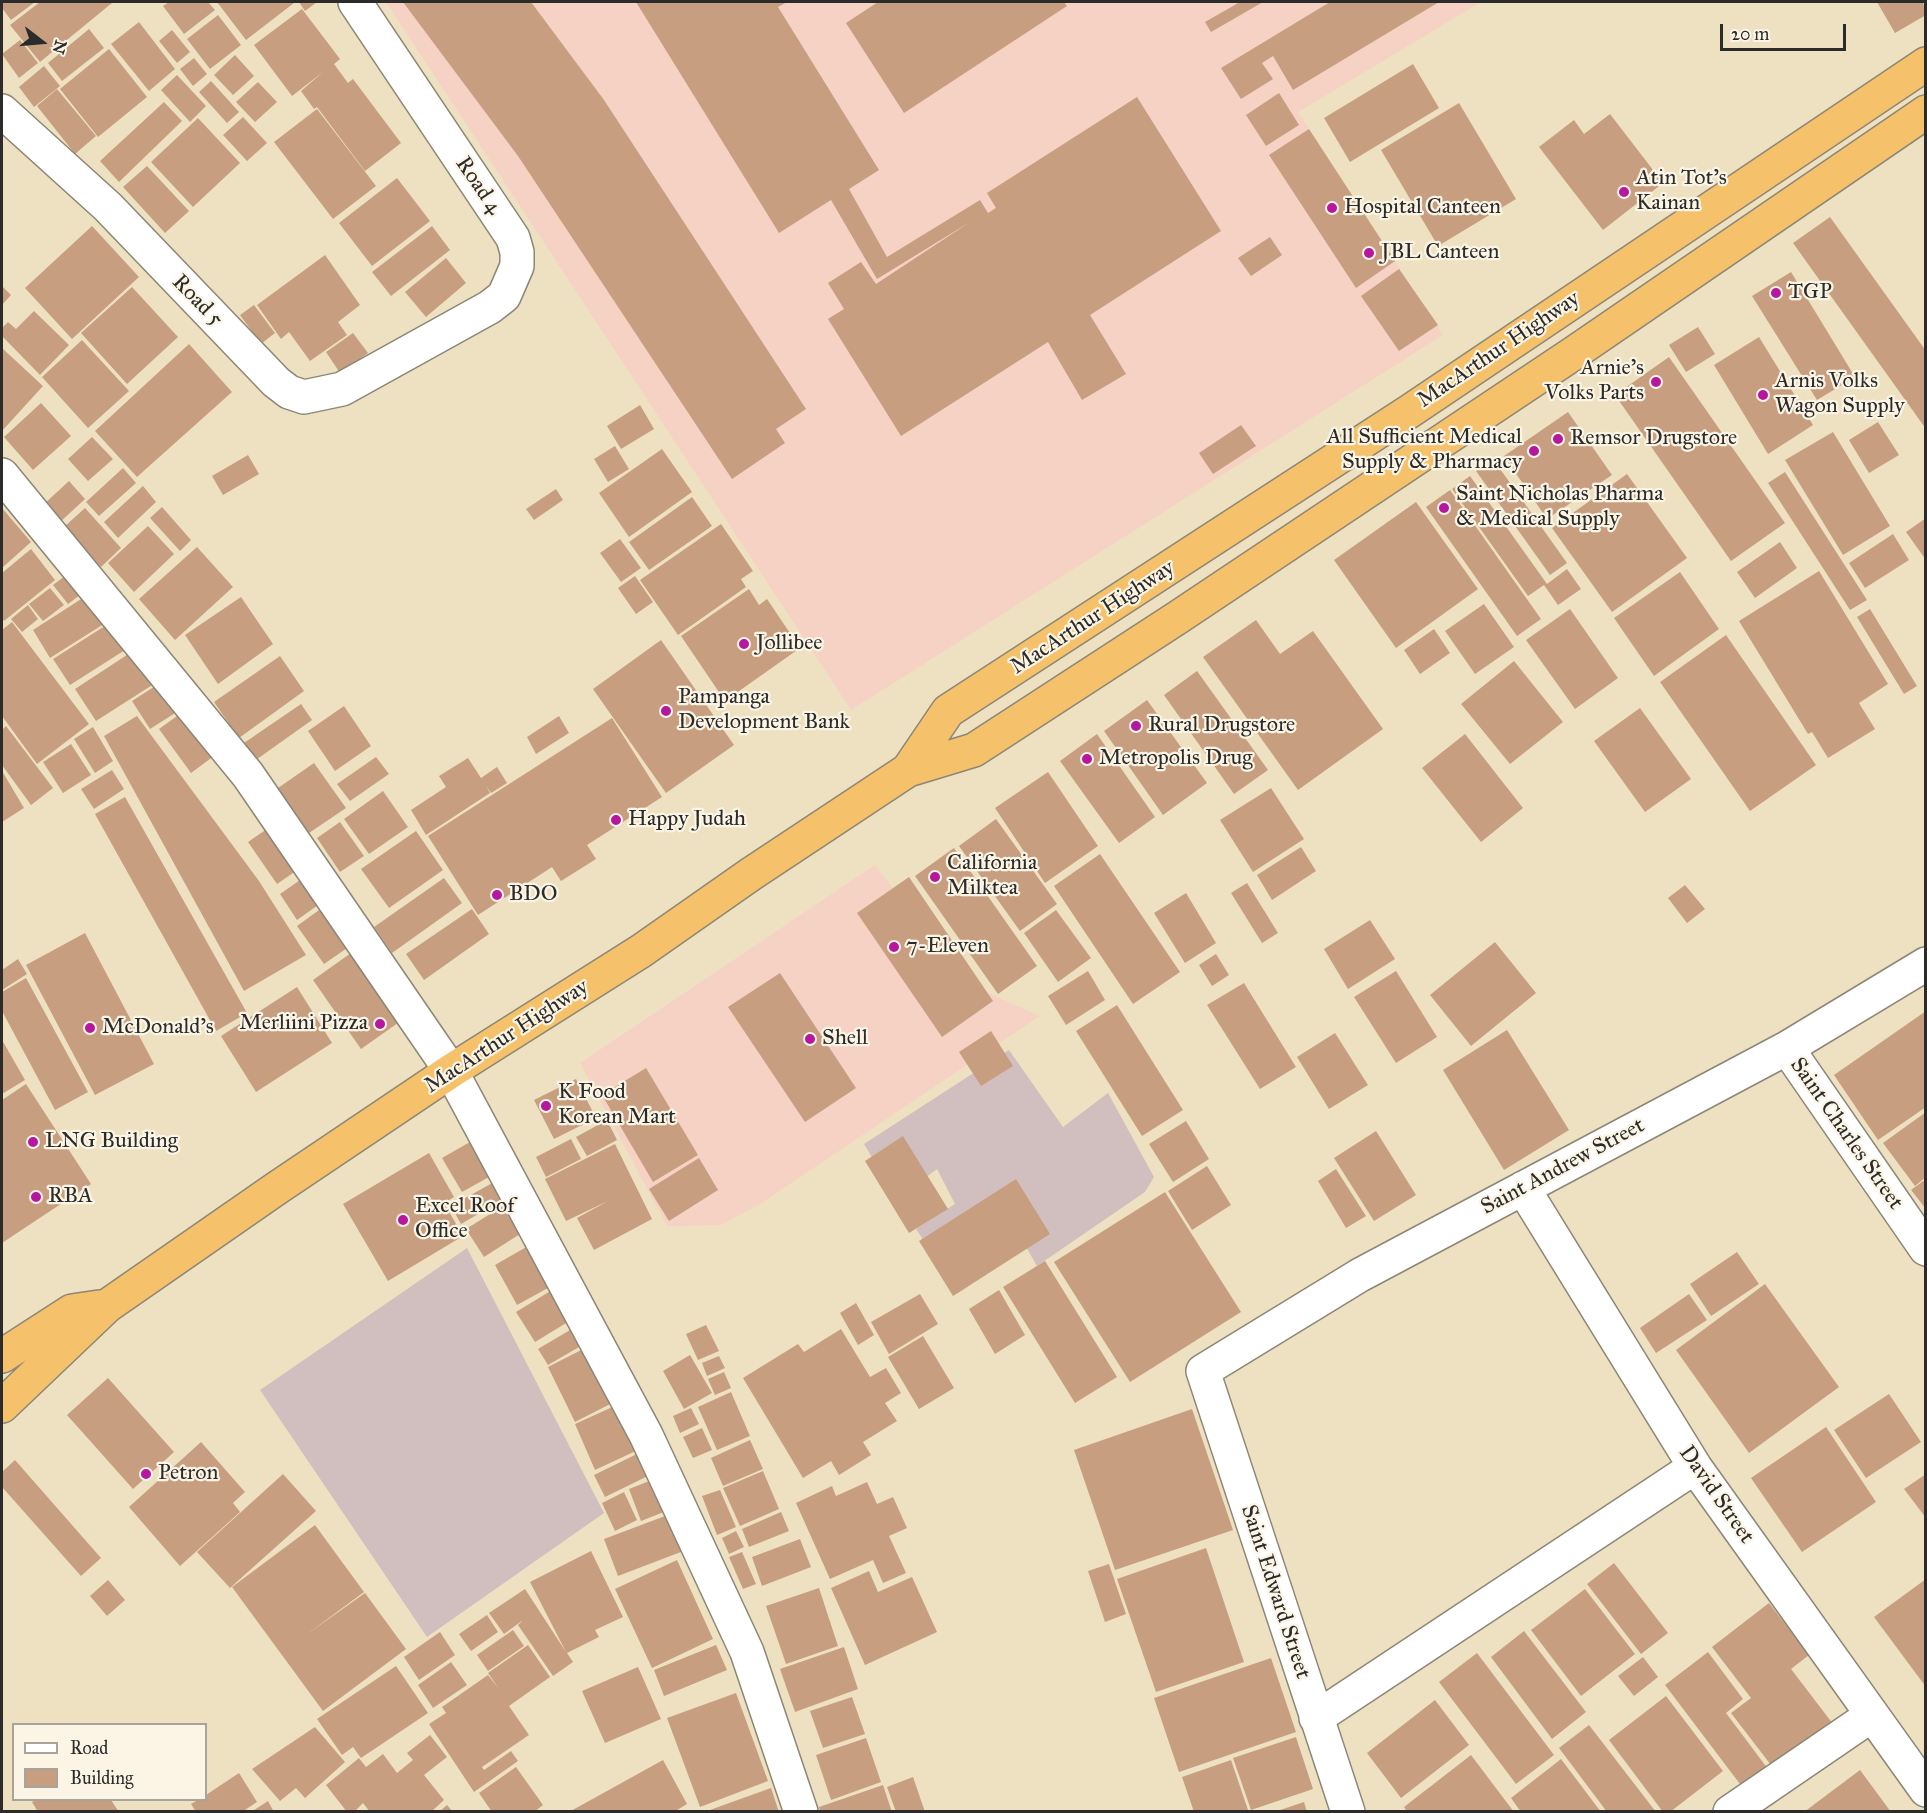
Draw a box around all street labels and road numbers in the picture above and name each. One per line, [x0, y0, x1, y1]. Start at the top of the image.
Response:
street label: Road 4 [449, 152, 507, 220]
street label: Road 5 [166, 270, 228, 332]
street label: MacArthur Highway [1413, 286, 1585, 414]
street label: MacArthur Highway [1006, 555, 1180, 681]
street label: MacArthur Highway [420, 974, 594, 1100]
street label: Saint Charles Street [1784, 1053, 1908, 1215]
street label: Saint Andrew Street [1477, 1113, 1649, 1221]
street label: David Street [1673, 1441, 1759, 1549]
street label: Saint Edward Street [1234, 1502, 1316, 1682]

